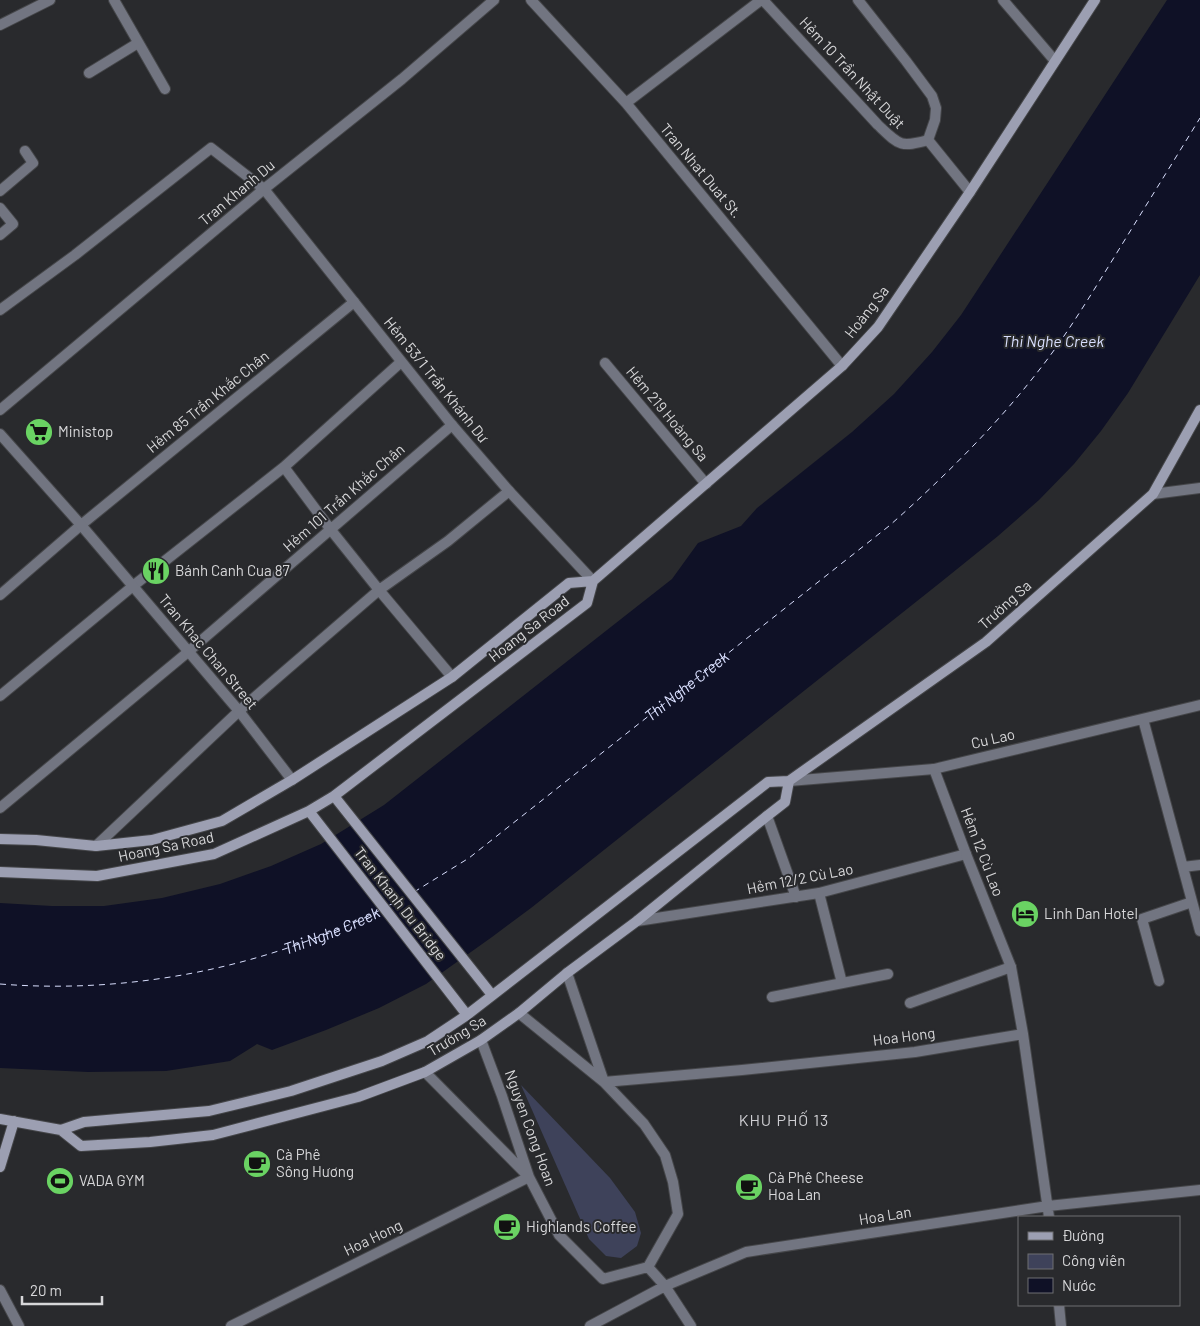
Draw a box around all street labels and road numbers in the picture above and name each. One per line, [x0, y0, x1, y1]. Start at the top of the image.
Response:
street label: Hẻm 10 Trần Nhật Duật [796, 13, 909, 132]
street label: Tran Nhat Duat St. [657, 119, 747, 221]
street label: Tran Khanh Du [195, 155, 278, 229]
street label: Hoàng Sa [840, 282, 892, 341]
street label: Hẻm 53/1 Trần Khánh Dư [381, 313, 493, 446]
street label: Hẻm 85 Trần Khắc Chân [143, 346, 272, 456]
street label: Hẻm 219 Hoàng Sa [623, 362, 713, 464]
street label: Hẻm 101 Trần Khắc Chân [279, 440, 408, 555]
street label: Trường Sa [974, 576, 1034, 633]
street label: Tran Khac Chan Street [155, 590, 262, 713]
street label: Hoang Sa Road [484, 591, 572, 665]
street label: Cu Lao [969, 724, 1016, 752]
street label: Hẻm 12 Cù Lao [958, 805, 1008, 899]
street label: Hoang Sa Road [116, 827, 215, 865]
street label: Tran Khanh Du Bridge [351, 843, 451, 964]
street label: Hẻm 12/2 Cù Lao [745, 859, 855, 897]
street label: Trường Sa [424, 1011, 489, 1060]
street label: Hoa Hong [872, 1023, 936, 1049]
street label: Nguyen Cong Hoan [502, 1067, 560, 1188]
street label: Hoa Lan [857, 1202, 912, 1228]
street label: Hoa Hong [340, 1215, 405, 1259]

